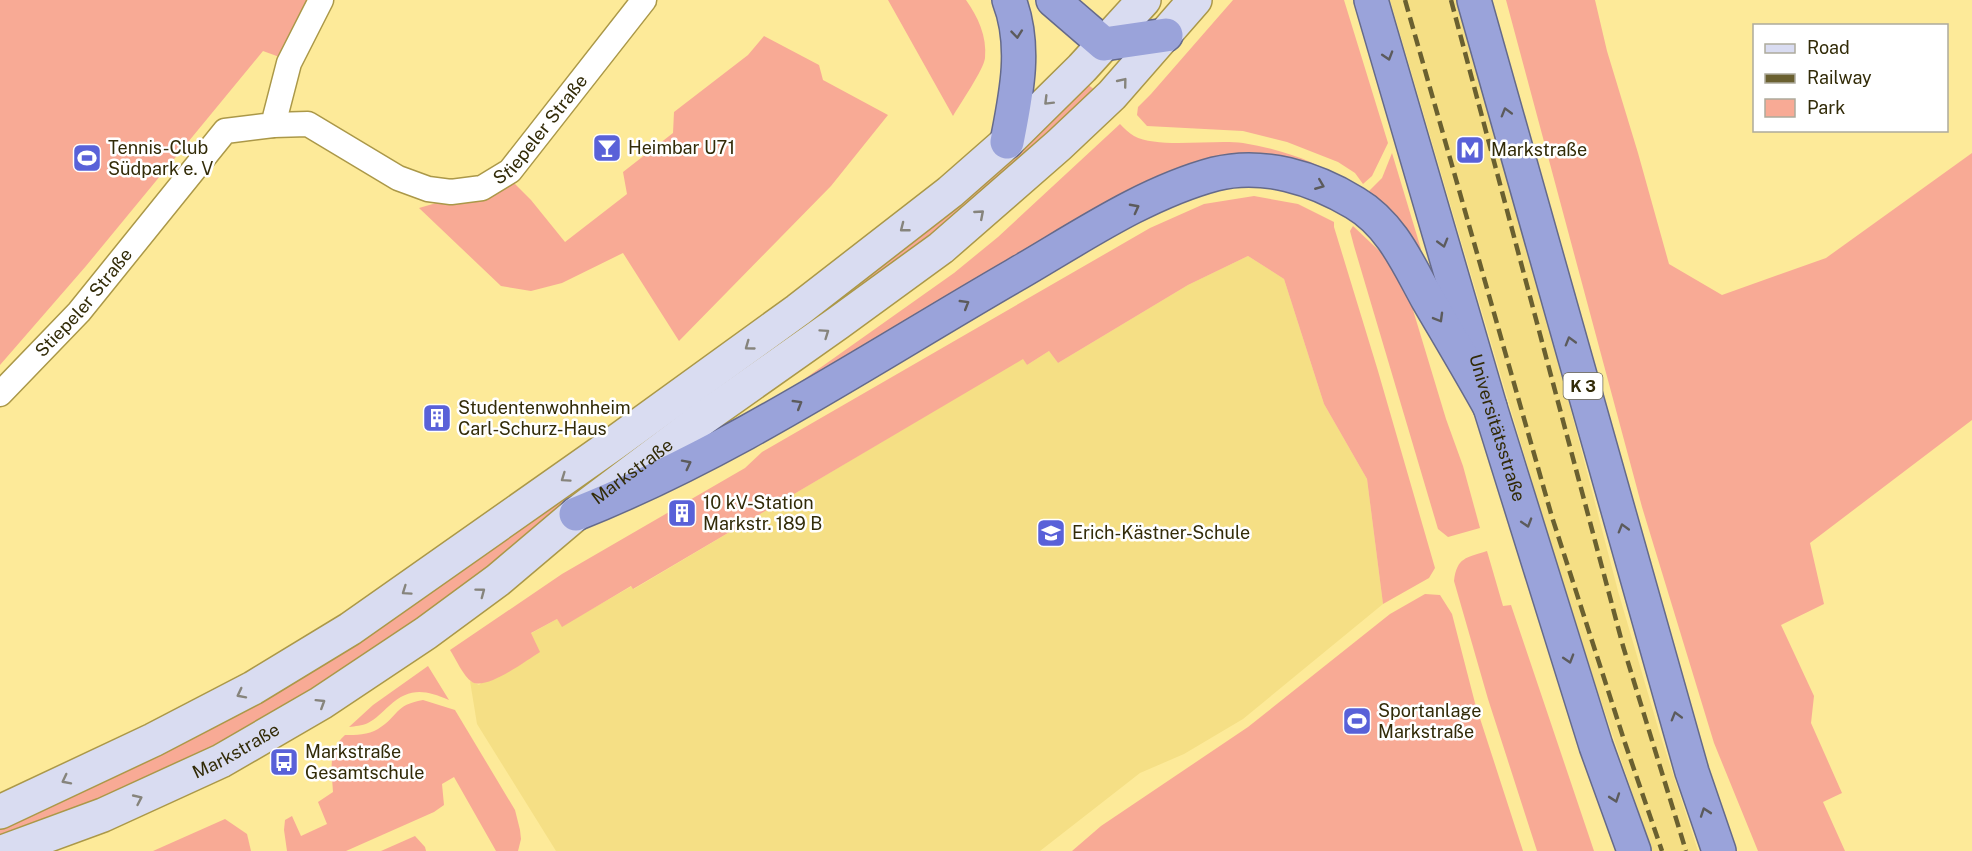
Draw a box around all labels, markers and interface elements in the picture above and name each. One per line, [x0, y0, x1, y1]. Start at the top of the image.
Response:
legend [1753, 24, 1948, 132]
one-way arrow [1010, 29, 1023, 38]
text: Road [1807, 37, 1850, 58]
one-way arrow [1381, 50, 1393, 61]
text: Railway [1807, 67, 1872, 88]
street label: Stiepeler Straße [489, 70, 592, 189]
one-way arrow [1115, 78, 1126, 89]
one-way arrow [1045, 94, 1056, 105]
text: Park [1807, 97, 1845, 118]
one-way arrow [1501, 108, 1513, 118]
bar icon: Heimbar U71 [591, 132, 623, 164]
metro station icon: Markstraße [1454, 134, 1486, 166]
place label: Tennis-Club Südpark e. V [108, 137, 213, 179]
place label: Heimbar U71 [628, 137, 735, 158]
place label: Markstraße [1491, 139, 1587, 160]
sports icon: Tennis-Club Südpark e. V [71, 142, 103, 174]
one-way arrow [1314, 178, 1325, 190]
one-way arrow [1128, 203, 1139, 215]
one-way arrow [973, 210, 984, 221]
one-way arrow [900, 220, 911, 231]
one-way arrow [1436, 237, 1448, 248]
street label: Stiepeler Straße [31, 244, 136, 361]
one-way arrow [959, 300, 969, 311]
one-way arrow [1432, 312, 1443, 322]
one-way arrow [818, 329, 829, 340]
one-way arrow [1565, 336, 1577, 346]
one-way arrow [745, 339, 756, 350]
street label: Universitätsstraße [1465, 351, 1530, 504]
road number: K 3 [1564, 373, 1602, 399]
place label: Studentenwohnheim Carl-Schurz-Haus [458, 397, 631, 439]
one-way arrow [792, 399, 802, 411]
building icon: Studentenwohnheim Carl-Schurz-Haus [421, 402, 453, 434]
street label: Markstraße [587, 434, 677, 509]
one-way arrow [680, 459, 691, 471]
one-way arrow [561, 471, 572, 482]
place label: 10 kV-Station Markstr. 189 B [703, 492, 822, 534]
building icon: 10 kV-Station Markstr. 189 B [666, 497, 698, 529]
school or university icon: Erich-Kästner-Schule [1035, 517, 1067, 549]
one-way arrow [1520, 517, 1532, 528]
place label: Erich-Kästner-Schule [1072, 522, 1250, 543]
one-way arrow [1618, 523, 1630, 534]
one-way arrow [402, 584, 413, 595]
one-way arrow [475, 588, 486, 599]
one-way arrow [1562, 653, 1574, 664]
one-way arrow [237, 687, 247, 698]
one-way arrow [315, 698, 325, 710]
place label: Sportanlage Markstraße [1378, 700, 1481, 742]
sports icon: Sportanlage Markstraße [1341, 705, 1373, 737]
one-way arrow [1671, 711, 1683, 722]
street label: Markstraße [189, 718, 283, 783]
place label: Markstraße Gesamtschule [305, 741, 425, 783]
bus stop icon: Markstraße Gesamtschule [268, 746, 300, 778]
one-way arrow [62, 773, 73, 785]
one-way arrow [1607, 792, 1620, 803]
one-way arrow [131, 795, 142, 807]
one-way arrow [1700, 807, 1713, 818]

